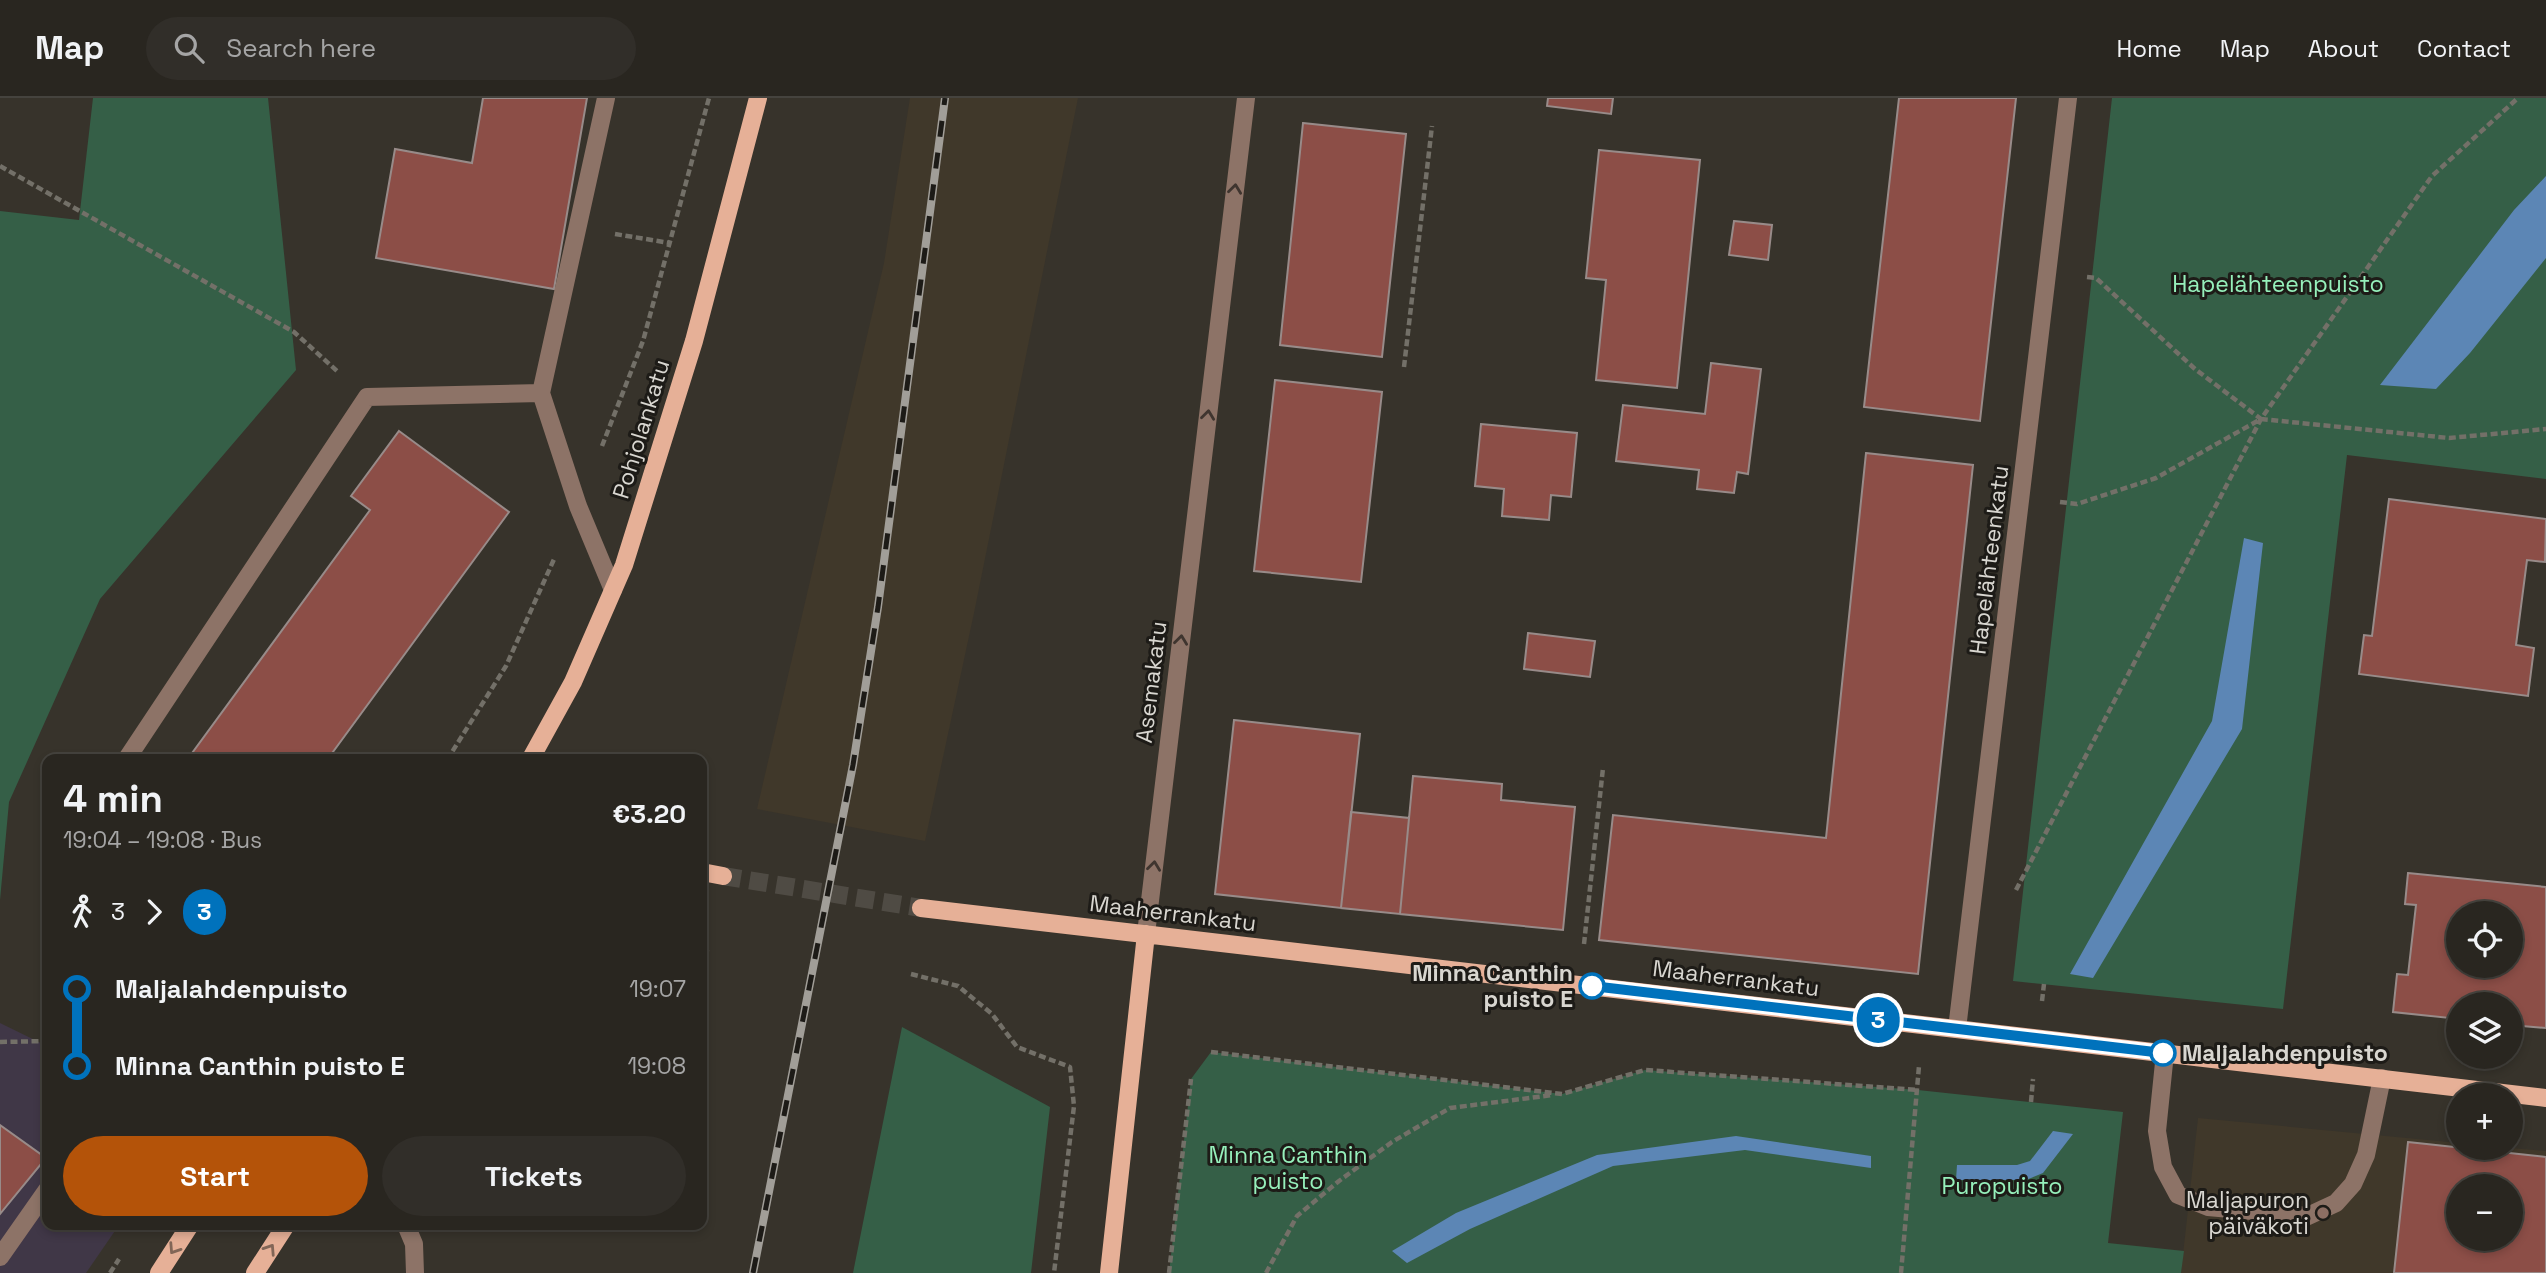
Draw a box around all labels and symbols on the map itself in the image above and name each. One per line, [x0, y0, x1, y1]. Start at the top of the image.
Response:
one-way arrow [1228, 183, 1243, 194]
park label: Hapelähteenpuisto [2172, 269, 2384, 299]
street label: Pohjolankatu [606, 356, 676, 502]
one-way arrow [1201, 409, 1216, 420]
street label: Hapelähteenkatu [1963, 464, 2015, 656]
street label: Asemakatu [1129, 619, 1173, 745]
one-way arrow [1174, 635, 1189, 646]
one-way arrow [1146, 860, 1161, 872]
street label: Maaherrankatu [1088, 888, 1258, 938]
street label: Maaherrankatu [1651, 953, 1821, 1003]
place label: Minna Canthin puisto E [1412, 958, 1573, 1014]
marker: Minna Canthin puisto E [1579, 973, 1605, 999]
line badge: 3 [1855, 997, 1901, 1043]
place label: Maljalahdenpuisto [2182, 1038, 2388, 1068]
marker: Maljalahdenpuisto [2150, 1040, 2176, 1066]
park label: Minna Canthin puisto [1208, 1140, 1368, 1196]
park label: Puropuisto [1941, 1171, 2063, 1201]
place label: Maljapuron päiväkoti [2186, 1185, 2309, 1241]
marker: Maljapuron päiväkoti [2315, 1205, 2331, 1221]
one-way arrow [170, 1241, 183, 1254]
one-way arrow [262, 1244, 275, 1257]

